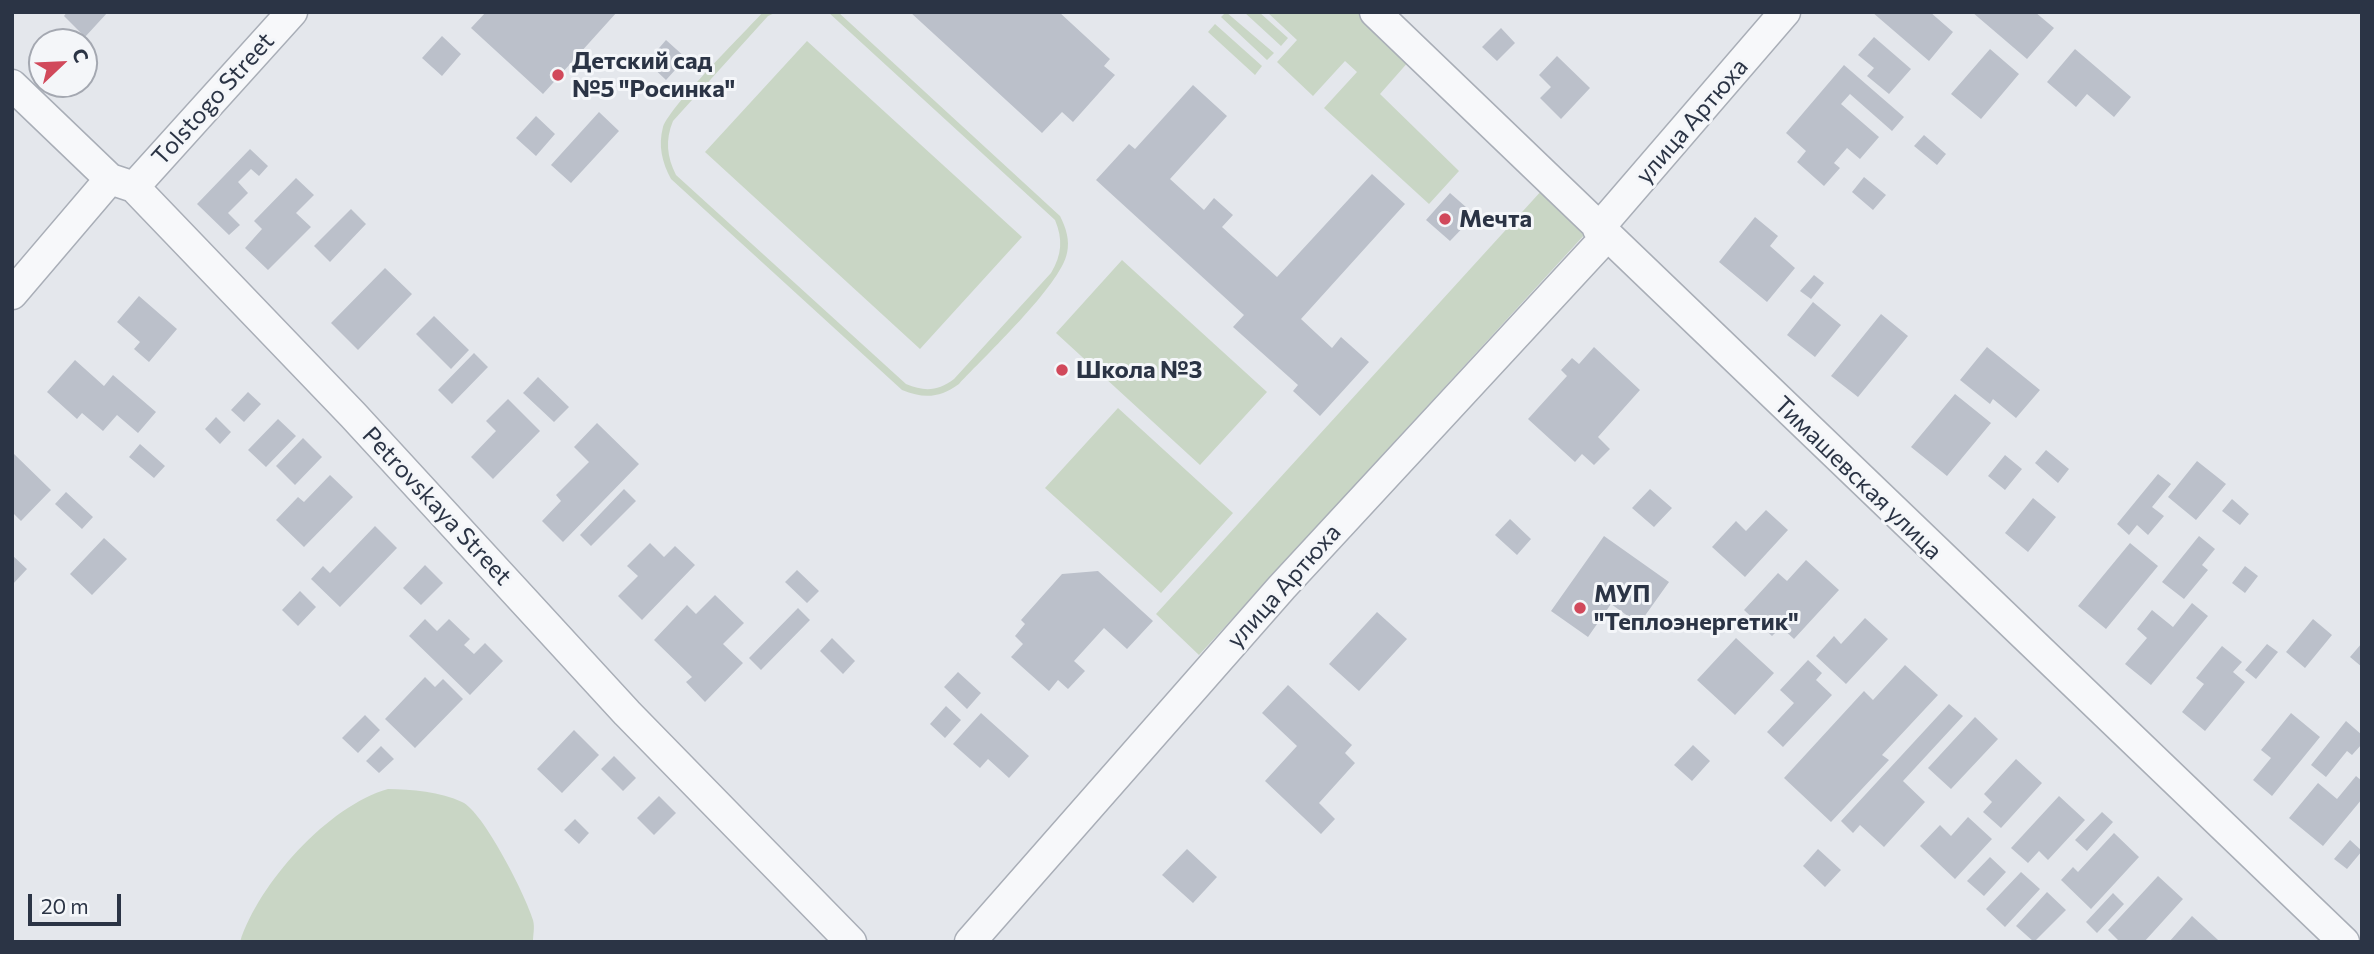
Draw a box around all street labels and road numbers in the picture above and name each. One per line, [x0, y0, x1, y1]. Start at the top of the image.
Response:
street label: Tolstogo Street [146, 27, 280, 171]
street label: улица Артюха [1630, 53, 1754, 189]
street label: Тимашевская улица [1768, 391, 1948, 565]
street label: Petrovskaya Street [356, 421, 518, 591]
street label: улица Артюха [1221, 518, 1347, 654]

